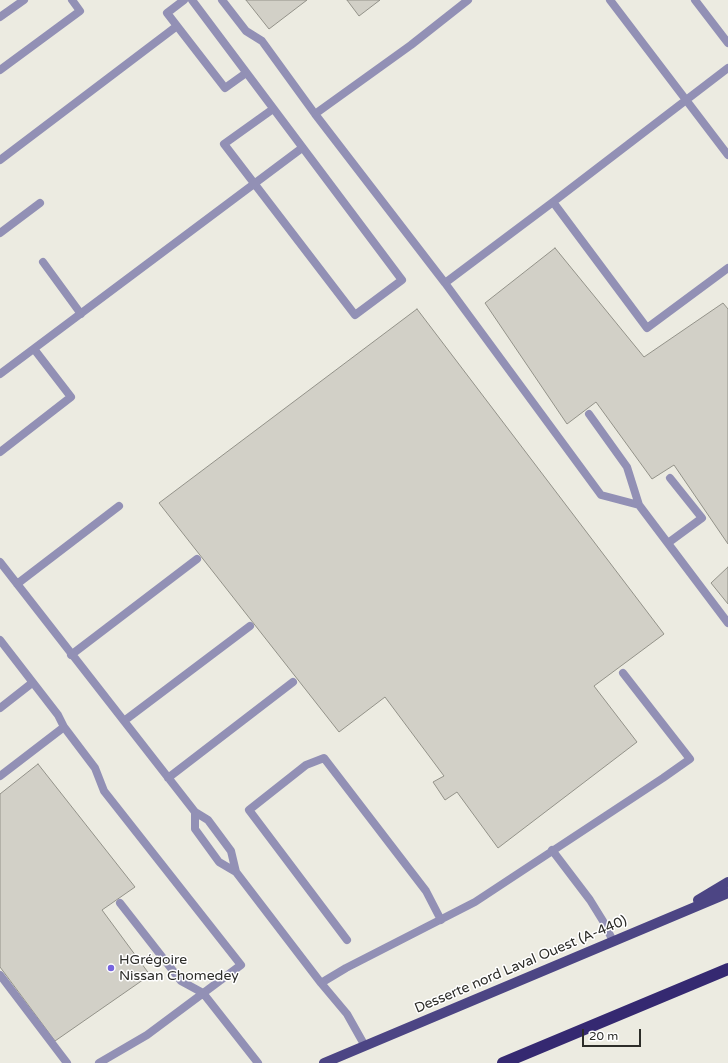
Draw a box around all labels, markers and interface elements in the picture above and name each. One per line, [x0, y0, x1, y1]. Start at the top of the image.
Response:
street label: Desserte nord Laval Ouest (A-440) [412, 913, 630, 1017]
place label: HGrégoire Nissan Chomedey [119, 952, 239, 984]
marker: HGrégoire Nissan Chomedey [106, 963, 116, 973]
scale bar [584, 1021, 643, 1047]
text: 20 m [589, 1029, 618, 1043]

